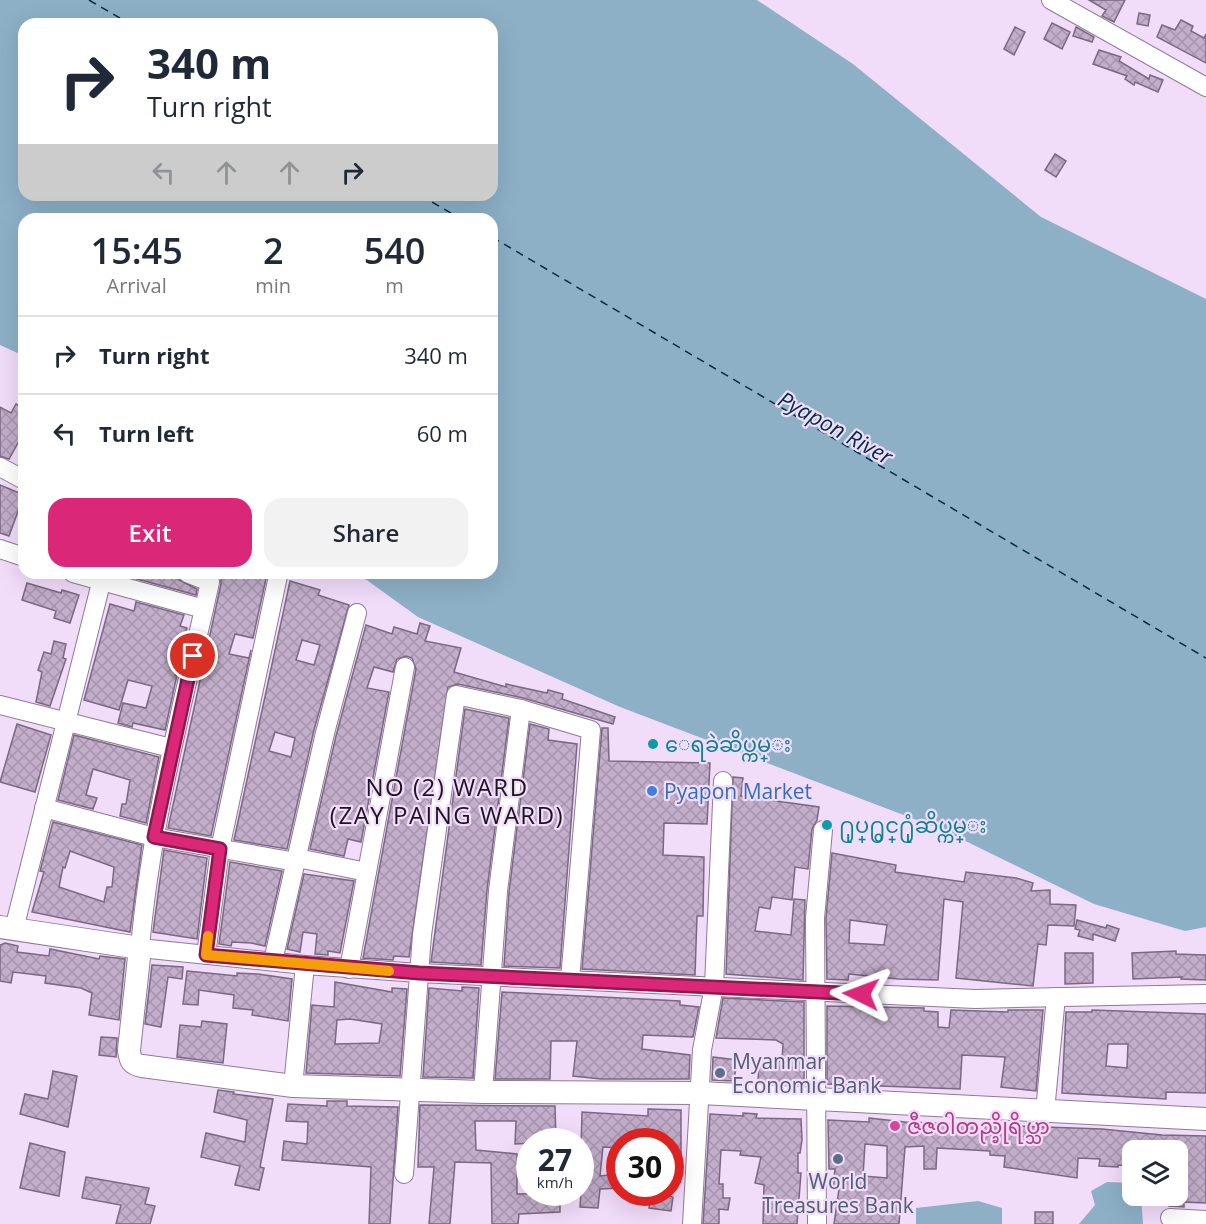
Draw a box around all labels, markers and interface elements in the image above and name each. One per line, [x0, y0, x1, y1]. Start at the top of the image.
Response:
text: 340 m [147, 34, 271, 91]
icon: right [48, 42, 126, 120]
text: Turn right [147, 88, 272, 125]
icon: left [147, 156, 180, 189]
icon: ahead [210, 156, 243, 189]
icon: ahead [273, 156, 306, 189]
icon: right [336, 156, 369, 189]
text: 15:45 [91, 226, 183, 275]
text: 2 [263, 226, 284, 275]
text: 540 [364, 226, 425, 275]
text: Arrival [107, 272, 167, 299]
text: min [255, 272, 291, 299]
text: m [385, 272, 404, 299]
icon: right [48, 339, 81, 372]
text: Turn right [99, 340, 210, 370]
text: 340 m [404, 340, 468, 370]
water label: Pyapon River [773, 383, 900, 471]
icon: left [48, 417, 81, 450]
text: Turn left [99, 418, 194, 448]
text: 60 m [417, 418, 468, 448]
button: Exit [48, 498, 252, 567]
button: Share [264, 498, 468, 567]
pin [167, 630, 218, 681]
icon: arrive [176, 639, 209, 672]
place label: ေရခဲဆိပ္ကမ္း [665, 729, 791, 762]
marker: ေရခဲဆိပ္ကမ္း [646, 737, 660, 751]
district label: NO (2) WARD (ZAY PAING WARD) [330, 770, 564, 831]
place label: Pyapon Market [664, 777, 812, 805]
marker: Pyapon Market [645, 784, 659, 798]
place label: ႐ုပ္႐ွင္႐ုံဆိပ္ကမ္း [839, 810, 987, 843]
marker: ႐ုပ္႐ွင္႐ုံဆိပ္ကမ္း [820, 818, 834, 832]
position arrow [829, 962, 893, 1026]
place label: Myanmar Economic Bank [732, 1047, 881, 1099]
marker: Myanmar Economic Bank [713, 1066, 727, 1080]
place label: ဇီဇဝါတည္ခိုရိပ္သာ [907, 1111, 1050, 1144]
marker: ဇီဇဝါတည္ခိုရိပ္သာ [888, 1119, 902, 1133]
speed limit sign: 30 [606, 1128, 684, 1206]
text: 27 [538, 1139, 572, 1180]
map controls [1122, 1140, 1188, 1206]
button: layers [1122, 1140, 1188, 1206]
marker: World Treasures Bank [831, 1152, 845, 1166]
place label: World Treasures Bank [762, 1167, 914, 1219]
text: km/h [537, 1172, 573, 1192]

